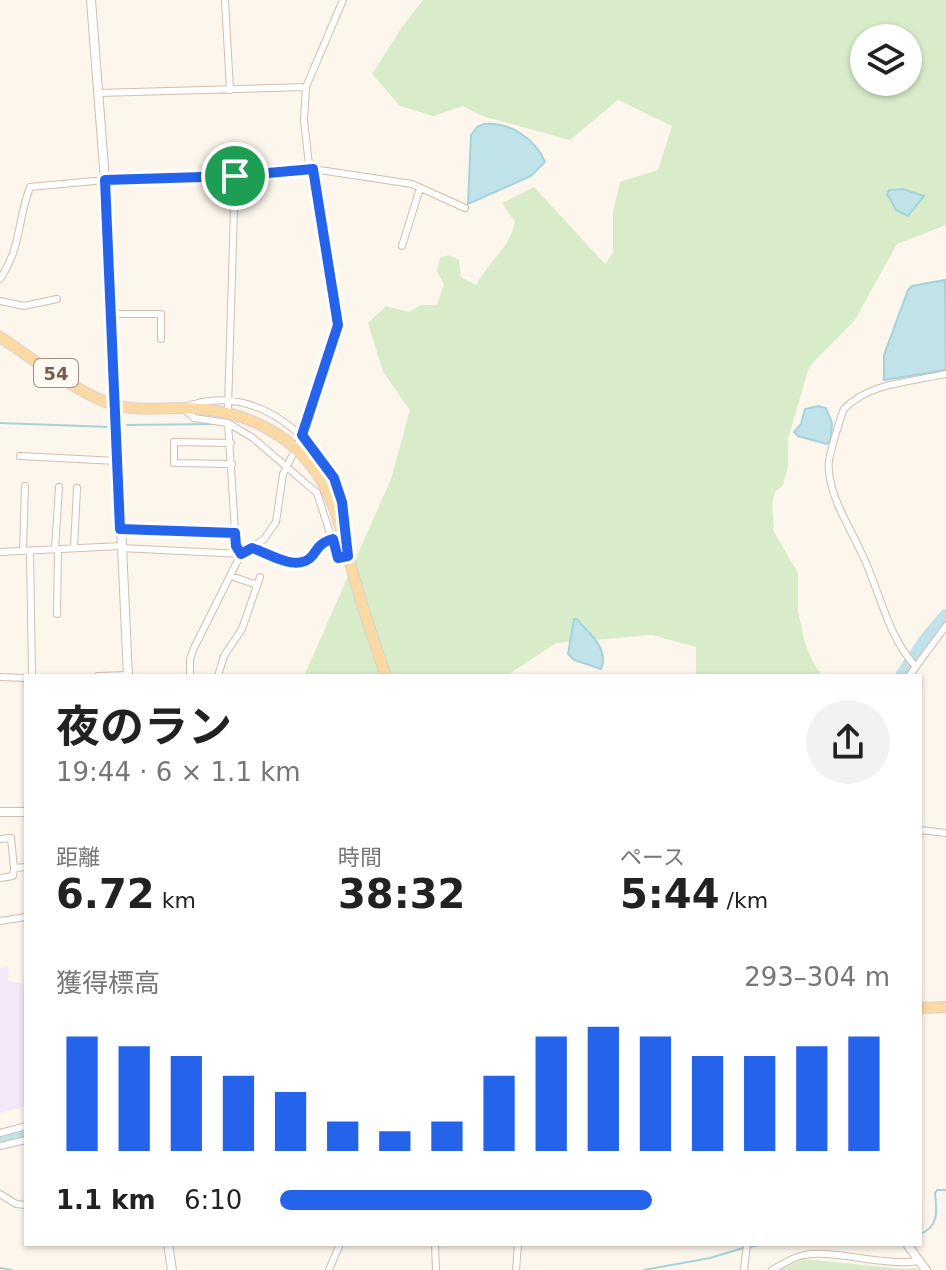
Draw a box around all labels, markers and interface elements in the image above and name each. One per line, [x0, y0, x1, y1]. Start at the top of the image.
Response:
map controls [850, 24, 922, 96]
button: layers [850, 24, 922, 96]
pin [201, 142, 269, 210]
icon: arrive [213, 154, 257, 198]
road number: 54 [34, 359, 78, 387]
button: share [806, 700, 890, 784]
text: 夜のラン [56, 701, 232, 752]
text: 19:44 · 6 × 1.1 km [56, 757, 301, 787]
text: 距離 [56, 845, 100, 870]
text: 時間 [338, 845, 382, 870]
text: ペース [620, 845, 685, 870]
text: 6.72 [56, 871, 155, 917]
text: 38:32 [338, 871, 465, 917]
text: 5:44 [620, 871, 720, 917]
text: km [155, 888, 196, 913]
text: /km [720, 888, 768, 913]
text: 293–304 m [744, 962, 890, 992]
text: 獲得標高 [56, 968, 160, 998]
text: 1.1 km [56, 1185, 156, 1215]
text: 6:10 [184, 1185, 242, 1215]

